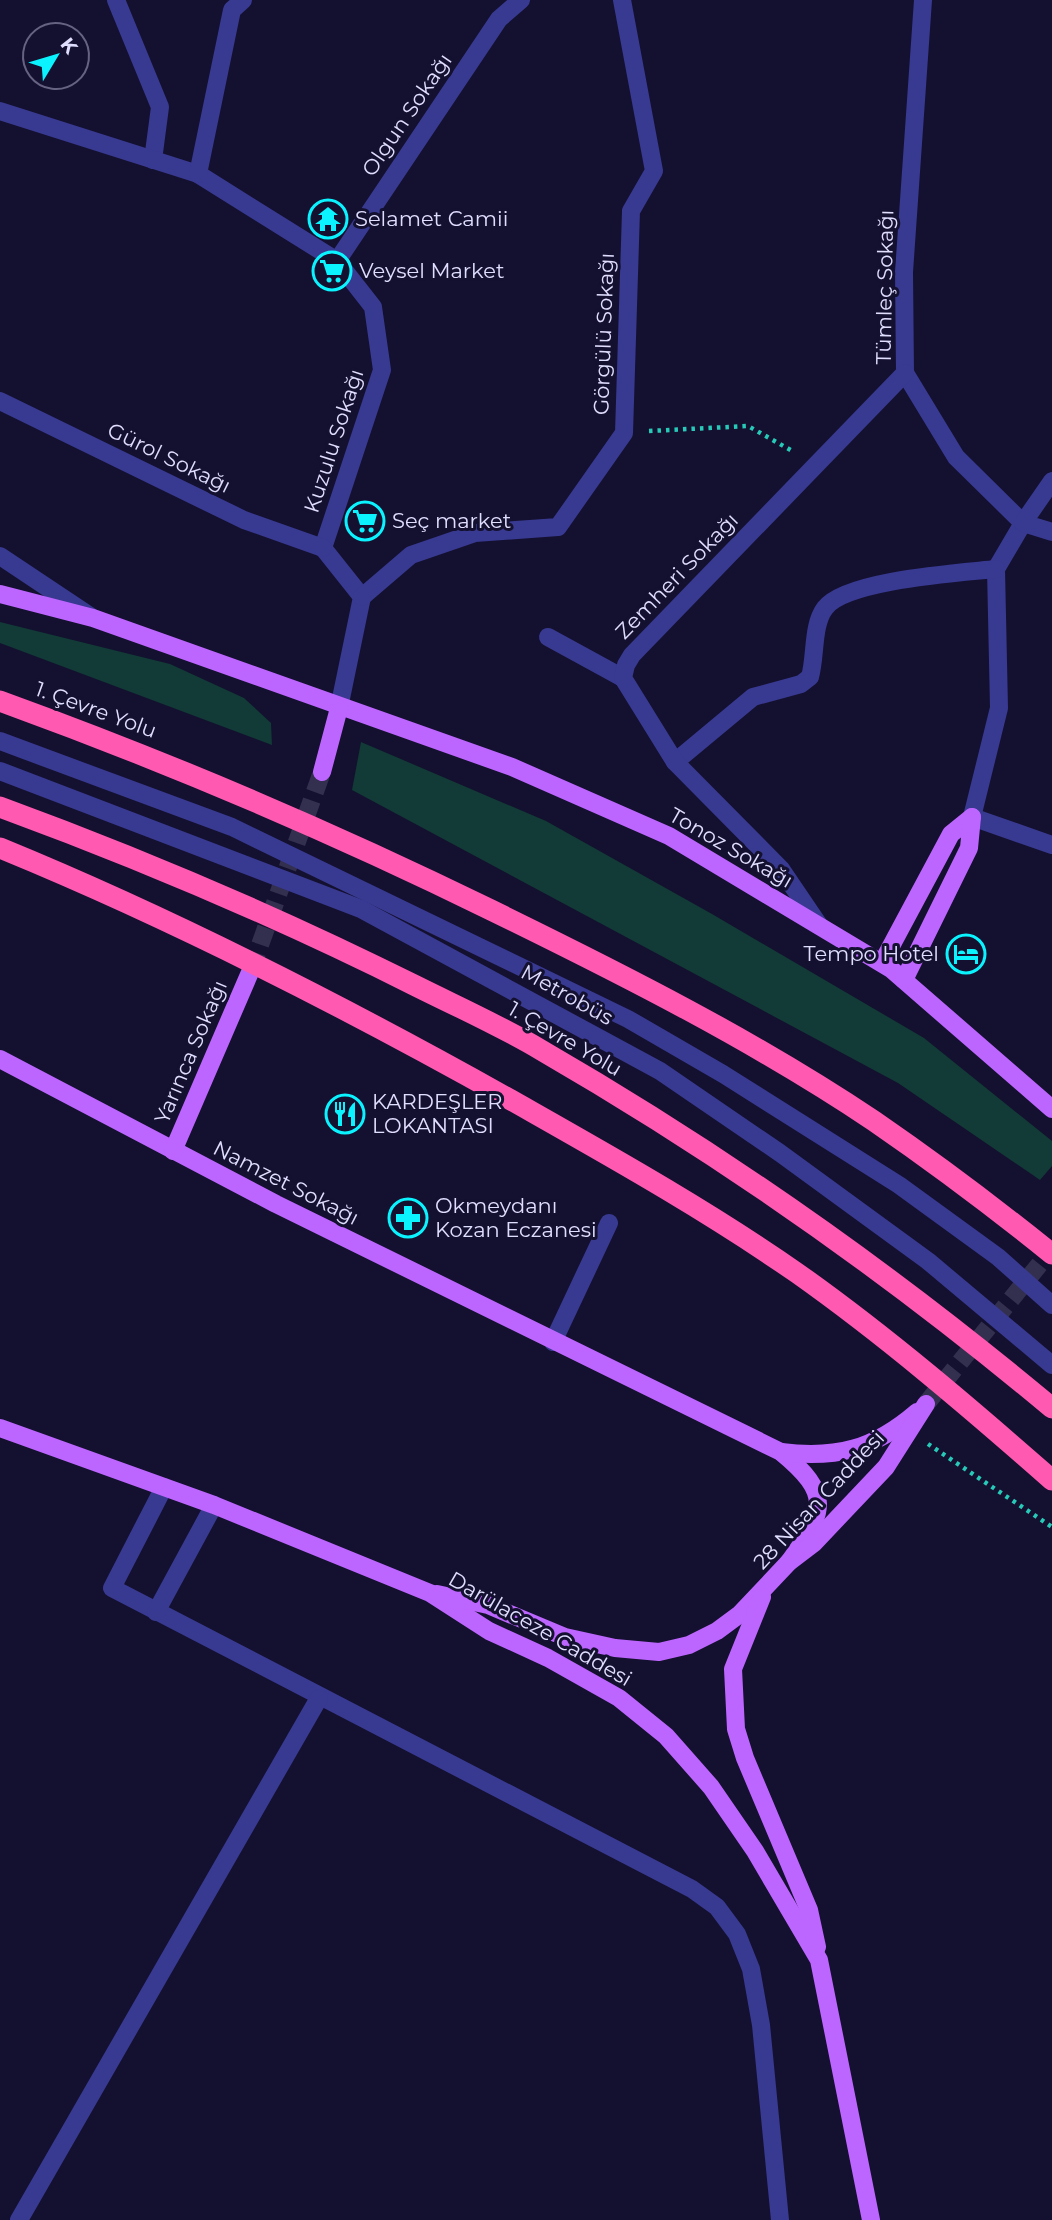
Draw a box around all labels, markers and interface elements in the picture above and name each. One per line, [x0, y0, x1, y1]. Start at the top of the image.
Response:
north arrow [21, 21, 91, 91]
text: K [56, 33, 83, 59]
street label: Olgun Sokağı [356, 49, 457, 181]
temple icon: Selamet Camii [307, 198, 349, 240]
place label: Selamet Camii [355, 206, 508, 231]
street label: Tümleç Sokağı [871, 209, 898, 365]
supermarket icon: Veysel Market [311, 250, 353, 292]
street label: Görgülü Sokağı [588, 253, 619, 415]
place label: Veysel Market [359, 258, 504, 283]
street label: Kuzulu Sokağı [299, 366, 369, 516]
street label: Gürol Sokağı [104, 417, 235, 498]
supermarket icon: Seç market [344, 500, 386, 542]
street label: Zemheri Sokağı [610, 507, 743, 644]
place label: Seç market [392, 508, 511, 533]
street label: 1. Çevre Yolu [32, 676, 160, 743]
street label: Tonoz Sokağı [665, 802, 797, 893]
hotel icon: Tempo Hotel [945, 933, 987, 975]
place label: Tempo Hotel [804, 941, 939, 966]
street label: Metrobüs [517, 959, 618, 1030]
street label: Yarınca Sokağı [149, 976, 232, 1127]
street label: 1. Çevre Yolu [504, 996, 627, 1081]
place label: KARDEŞLER LOKANTASI [372, 1089, 503, 1138]
restaurant icon: KARDEŞLER LOKANTASI [324, 1093, 366, 1135]
street label: Namzet Sokağı [209, 1135, 363, 1230]
place label: Okmeydanı Kozan Eczanesi [435, 1193, 597, 1242]
pharmacy icon: Okmeydanı Kozan Eczanesi [387, 1197, 429, 1239]
street label: 28 Nisan Caddesi [748, 1425, 889, 1574]
street label: Darülaceze Caddesi [444, 1566, 636, 1691]

